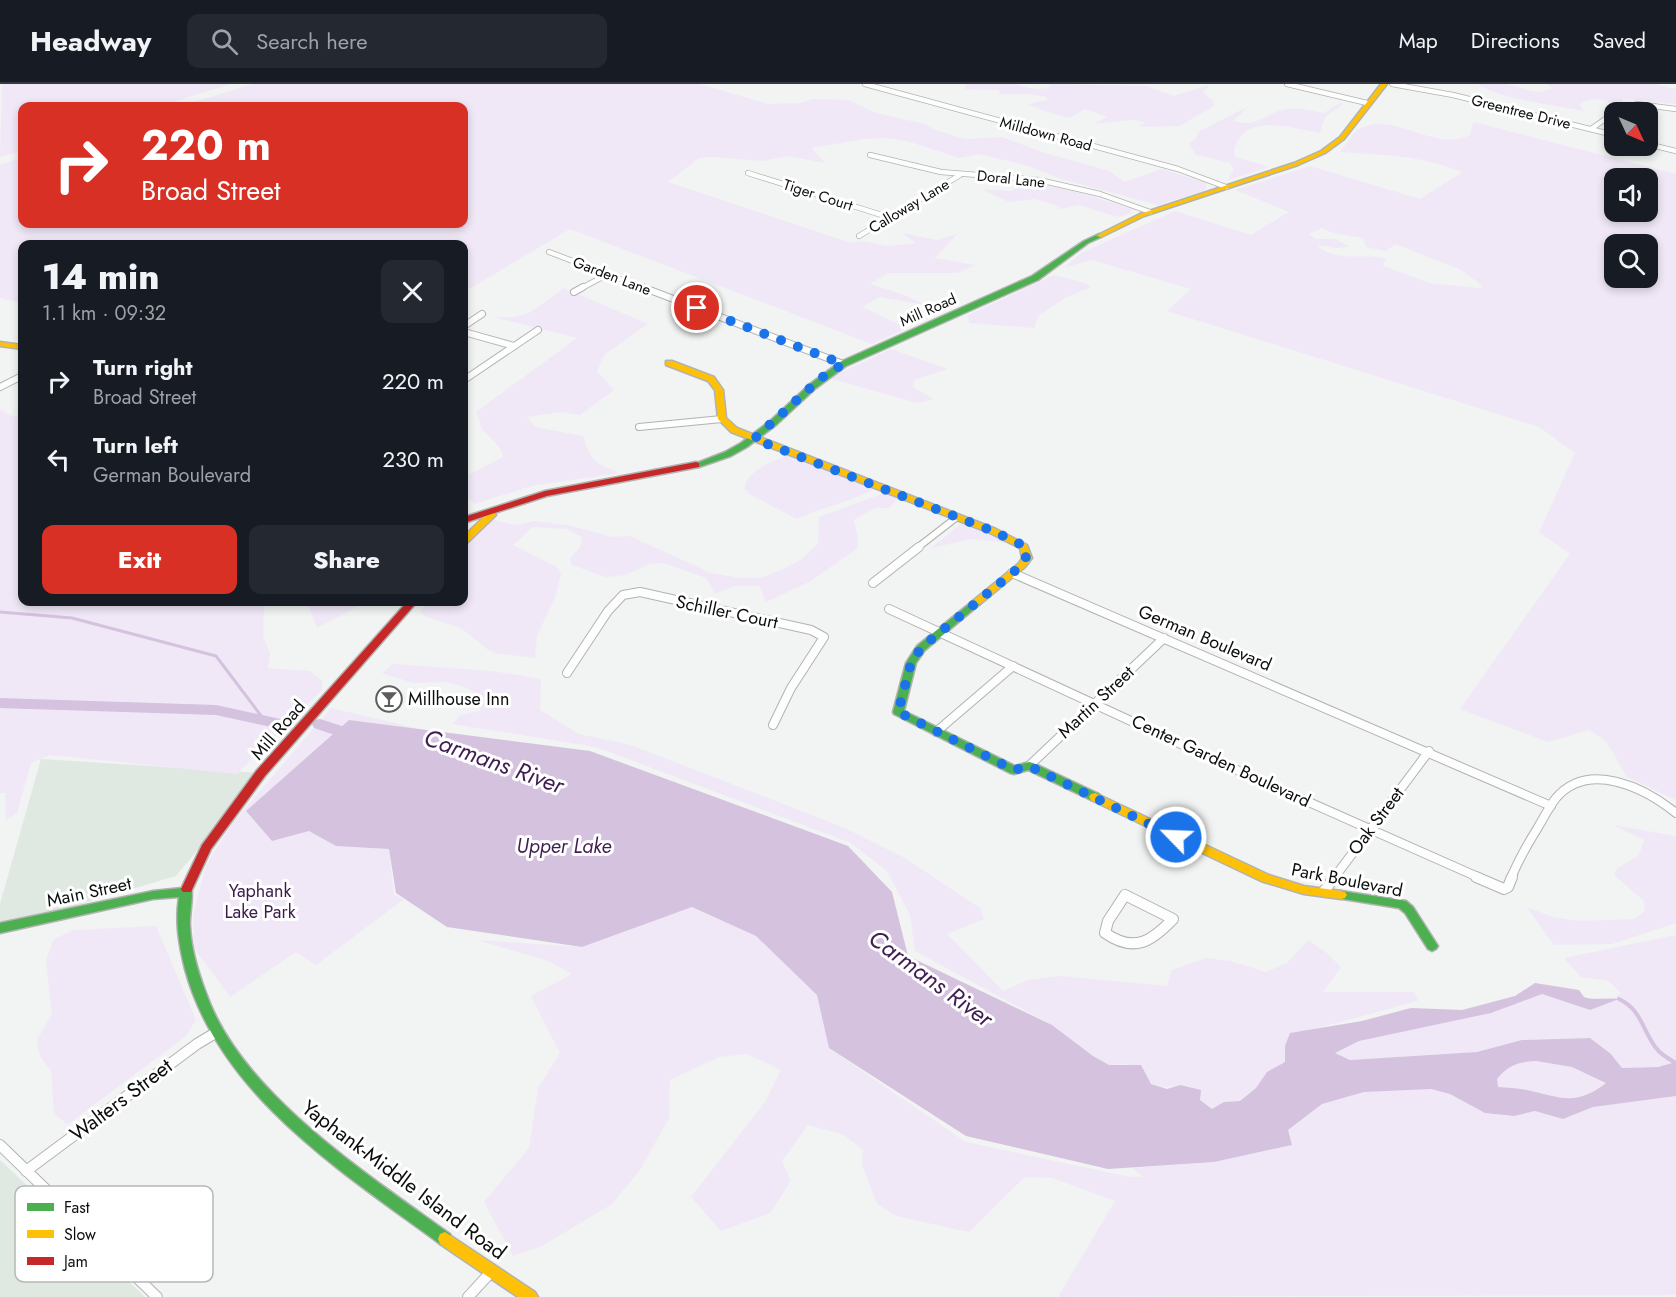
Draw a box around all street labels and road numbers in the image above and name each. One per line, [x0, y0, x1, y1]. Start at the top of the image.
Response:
street label: Greentree Drive [1469, 89, 1573, 135]
street label: Milldown Road [998, 111, 1094, 157]
street label: Doral Lane [976, 164, 1046, 194]
street label: Tiger Court [780, 173, 856, 217]
street label: Calloway Lane [865, 173, 954, 239]
street label: Garden Lane [570, 251, 655, 301]
street label: Mill Road [896, 288, 960, 332]
street label: Schiller Court [674, 588, 781, 636]
street label: German Boulevard [1134, 598, 1276, 678]
street label: Martin Street [1052, 659, 1141, 744]
street label: Mill Road [245, 694, 311, 766]
street label: Center Garden Boulevard [1127, 708, 1315, 814]
street label: Oak Street [1342, 781, 1411, 860]
street label: Park Boulevard [1289, 856, 1405, 904]
street label: Main Street [44, 870, 134, 914]
street label: Walters Street [63, 1051, 179, 1149]
street label: Yaphank-Middle Island Road [296, 1093, 512, 1267]

